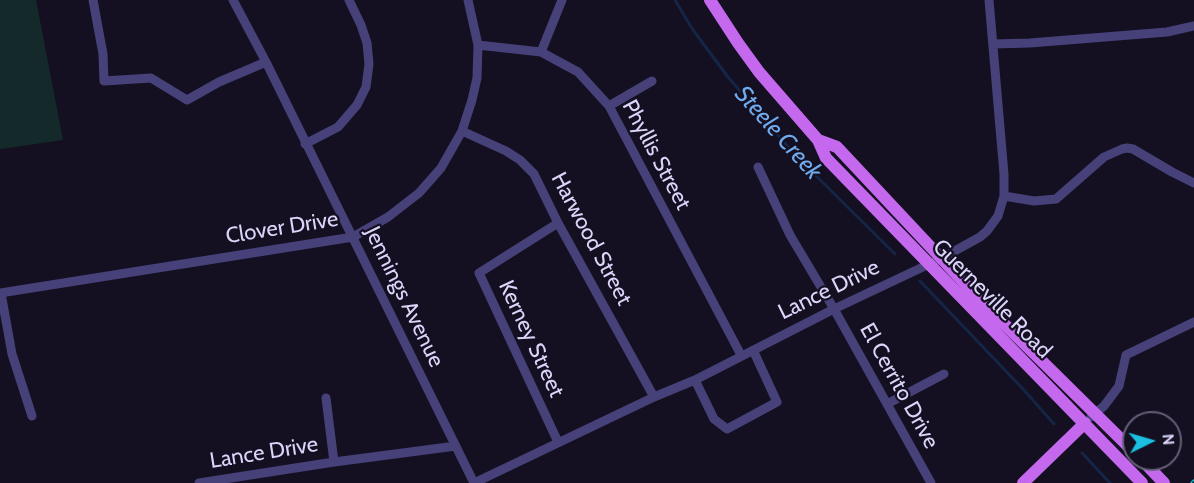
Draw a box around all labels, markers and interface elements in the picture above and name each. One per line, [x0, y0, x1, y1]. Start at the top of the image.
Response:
water label: Steele Creek [728, 80, 828, 186]
street label: Phyllis Street [616, 95, 696, 215]
street label: Harwood Street [545, 168, 637, 310]
street label: Clover Drive [224, 206, 340, 250]
street label: Jennings Avenue [359, 223, 449, 371]
street label: Guerneville Road [927, 234, 1057, 364]
street label: Lance Drive [774, 254, 884, 326]
street label: Kerney Street [492, 276, 570, 402]
street label: El Cerrito Drive [854, 319, 944, 453]
north arrow [1122, 411, 1182, 471]
street label: Lance Drive [208, 431, 320, 475]
text: N [1158, 433, 1178, 446]

